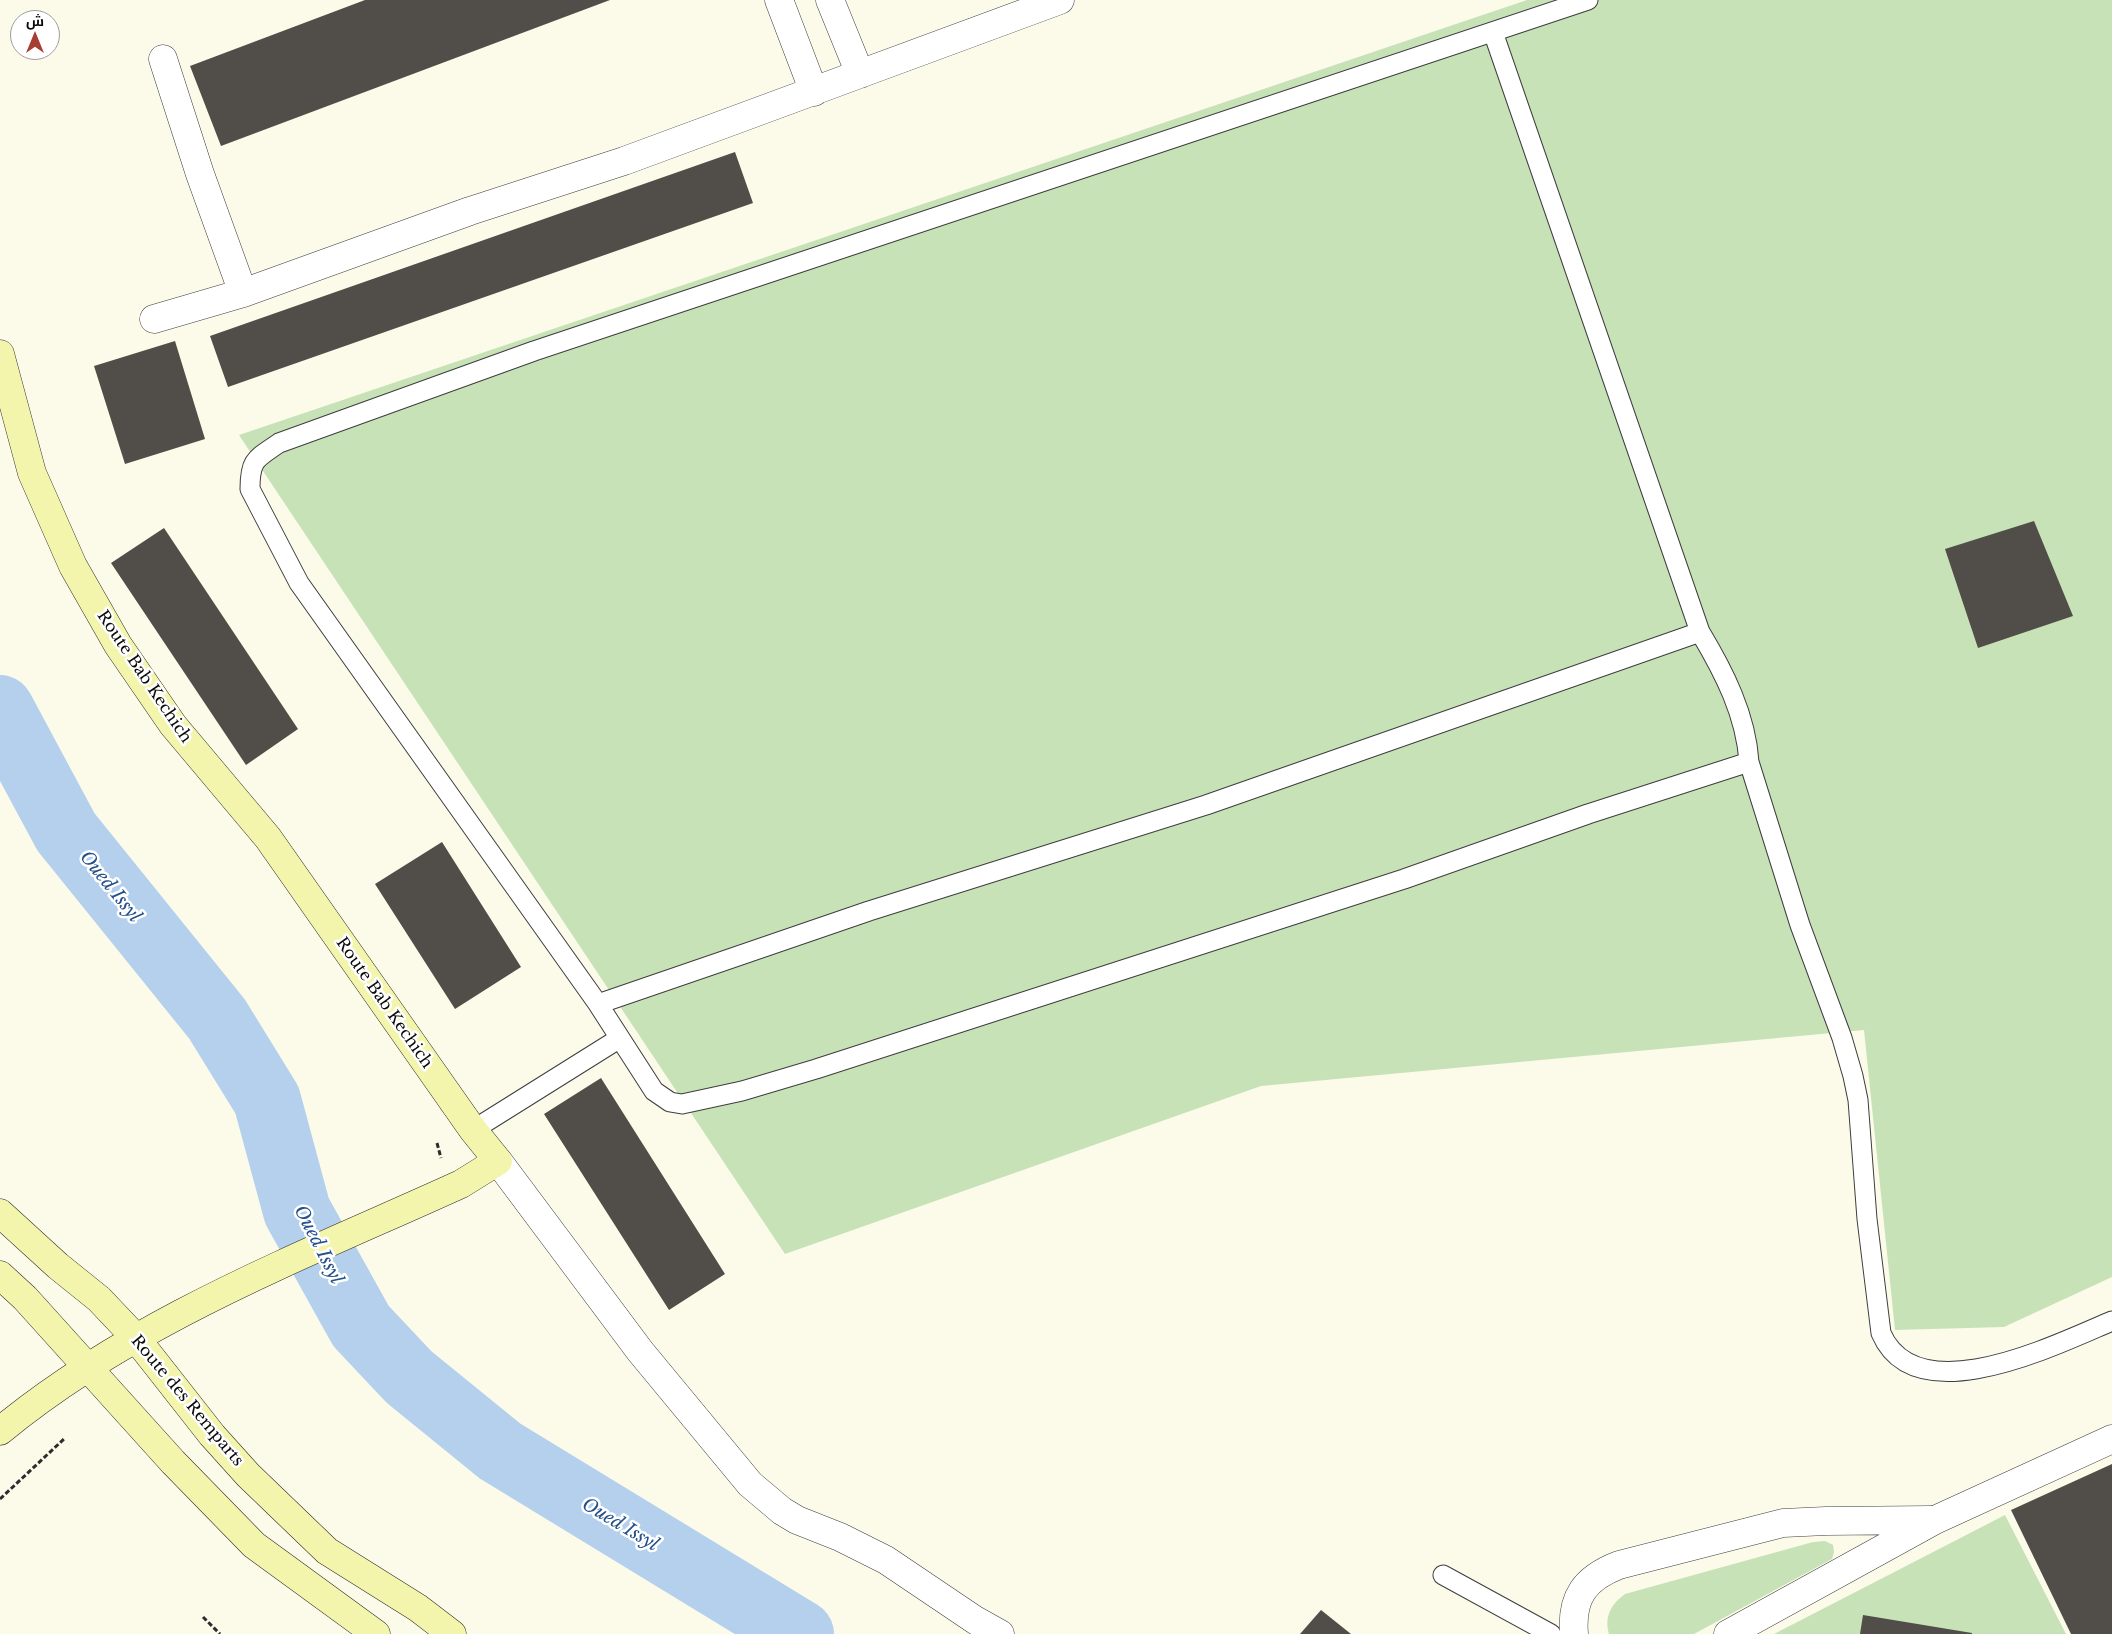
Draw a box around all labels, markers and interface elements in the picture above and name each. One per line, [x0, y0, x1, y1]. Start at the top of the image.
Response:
north arrow [10, 10, 60, 60]
text: ش [26, 12, 44, 30]
street label: Route Bab Kechich [93, 607, 195, 747]
water label: Oued Issyl [75, 847, 145, 927]
street label: Route Bab Kechich [332, 934, 436, 1072]
water label: Oued Issyl [289, 1202, 347, 1288]
street label: Route des Remparts [127, 1332, 247, 1470]
water label: Oued Issyl [578, 1494, 662, 1556]

